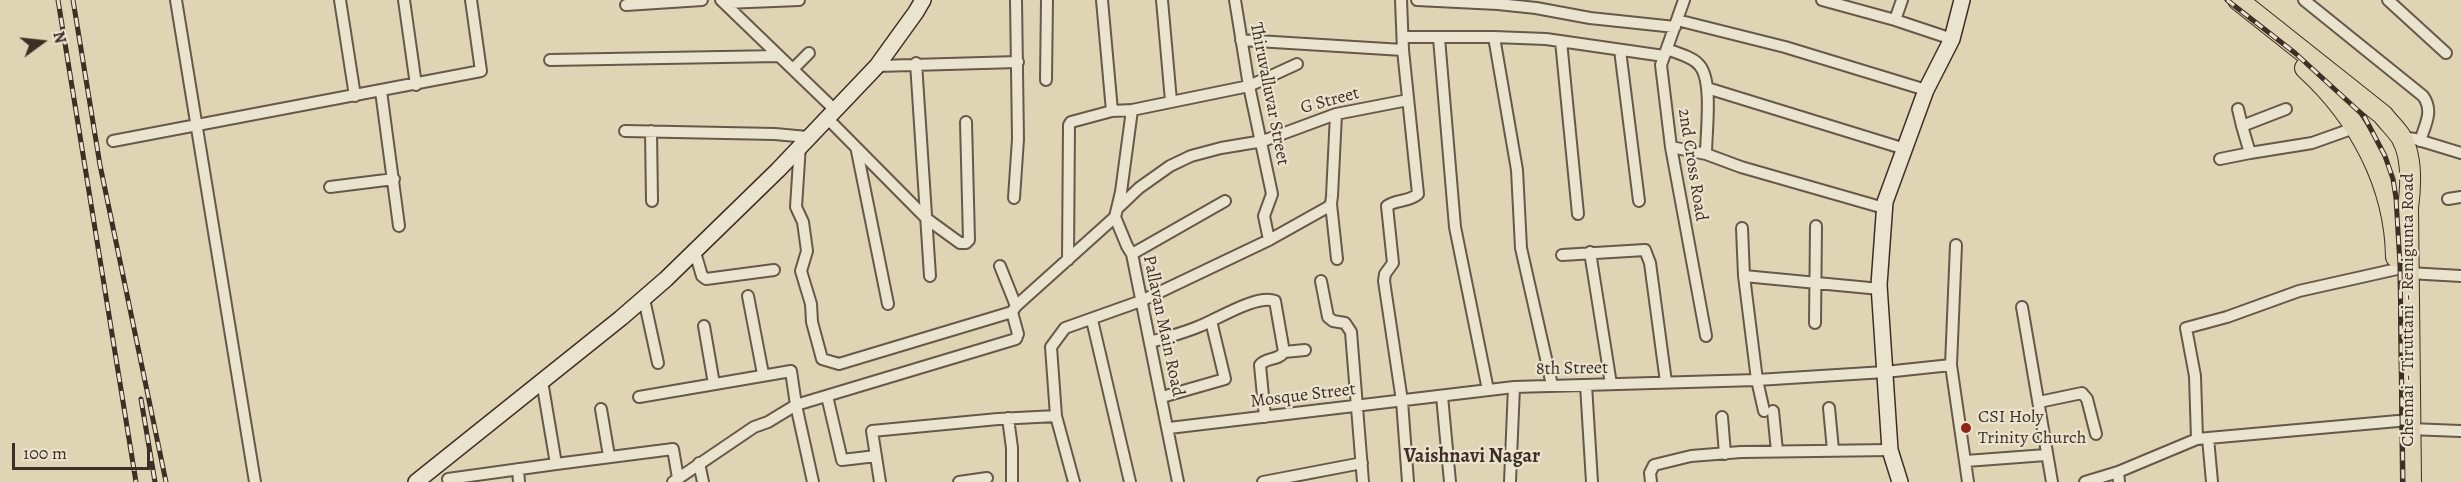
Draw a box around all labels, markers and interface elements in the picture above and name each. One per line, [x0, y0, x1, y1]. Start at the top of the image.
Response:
north arrow [12, 12, 72, 72]
street label: Thiruvalluvar Street [1245, 21, 1293, 167]
text: N [47, 29, 72, 46]
street label: G Street [1298, 83, 1362, 119]
street label: 2nd Cross Road [1672, 107, 1712, 223]
street label: Chennai - Tiruttani - Renigunta Road [2398, 173, 2420, 447]
street label: Pallavan Main Road [1137, 253, 1189, 399]
street label: 8th Street [1536, 358, 1608, 380]
street label: Mosque Street [1249, 379, 1357, 413]
place label: CSI Holy Trinity Church [1978, 407, 2086, 450]
marker: CSI Holy Trinity Church [1959, 421, 1973, 435]
scale bar [15, 431, 153, 469]
text: 100 m [23, 441, 67, 465]
district label: Vaishnavi Nagar [1404, 445, 1540, 469]

